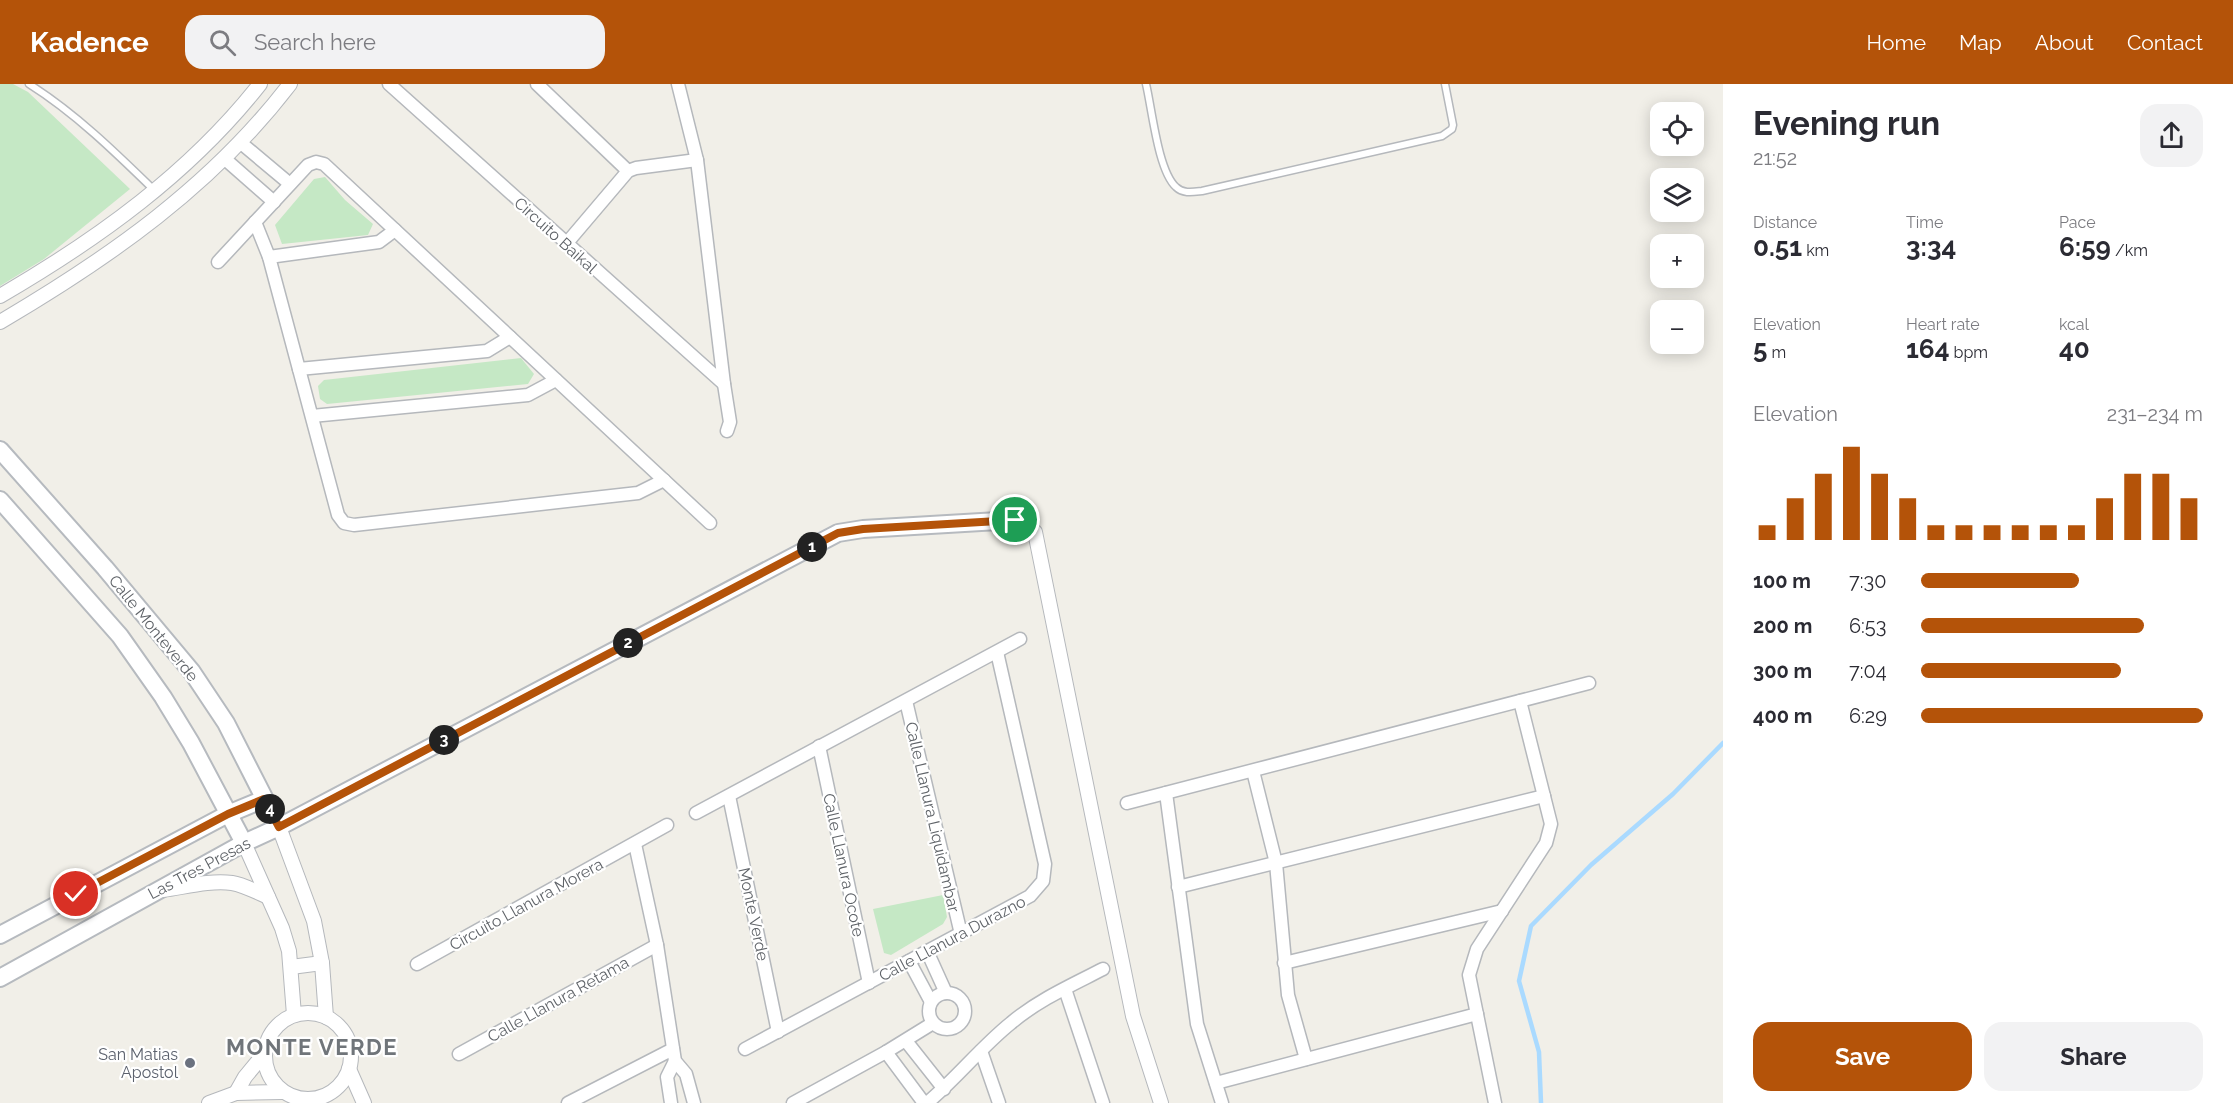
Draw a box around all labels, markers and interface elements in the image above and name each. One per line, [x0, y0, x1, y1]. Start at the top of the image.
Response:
search box [185, 15, 605, 69]
text: Kadence [30, 26, 149, 59]
icon: search [206, 26, 239, 59]
text: Search here [254, 29, 376, 55]
text: Home [1867, 30, 1926, 55]
text: Map [1959, 30, 2002, 55]
text: About [2035, 30, 2094, 55]
text: Contact [2127, 30, 2203, 55]
map controls [1650, 102, 1704, 354]
button: locate [1650, 102, 1704, 156]
text: Evening run [1753, 104, 1940, 143]
button: share [2140, 104, 2203, 167]
text: 21:52 [1753, 146, 1797, 170]
button: layers [1650, 168, 1704, 222]
street label: Circuito Baikal [510, 193, 601, 278]
text: Distance [1753, 213, 1817, 232]
text: Time [1906, 213, 1943, 232]
text: Pace [2059, 213, 2096, 232]
text: 0.51 [1753, 232, 1802, 262]
text: 3:34 [1906, 232, 1956, 262]
text: 6:59 [2059, 232, 2111, 262]
button: + [1650, 234, 1704, 288]
text: km [1802, 241, 1829, 260]
text: /km [2111, 241, 2148, 260]
button: − [1650, 300, 1704, 354]
text: Elevation [1753, 315, 1821, 334]
text: Heart rate [1906, 315, 1980, 334]
text: kcal [2059, 315, 2089, 334]
text: 5 [1753, 334, 1767, 364]
text: 164 [1906, 334, 1949, 364]
text: 40 [2059, 334, 2090, 364]
text: m [1767, 343, 1786, 362]
text: bpm [1949, 343, 1988, 362]
text: Elevation [1753, 402, 1838, 426]
text: 231–234 m [2107, 402, 2203, 426]
pin [989, 494, 1040, 545]
icon: arrive [998, 503, 1031, 536]
pin: 1 [797, 532, 827, 562]
text: 1 [808, 537, 816, 556]
text: 100 m [1753, 569, 1811, 593]
text: 7:30 [1849, 569, 1886, 593]
street label: Calle Monteverde [105, 571, 202, 685]
text: 200 m [1753, 614, 1812, 638]
text: 6:53 [1849, 614, 1886, 638]
pin: 2 [613, 628, 643, 658]
text: 2 [623, 633, 633, 652]
text: 300 m [1753, 659, 1812, 683]
text: 7:04 [1849, 659, 1887, 683]
text: 400 m [1753, 704, 1812, 728]
text: 6:29 [1849, 704, 1887, 728]
street label: Calle Llanura Liquidambar [901, 720, 964, 914]
pin: 3 [429, 725, 459, 755]
text: 3 [440, 730, 448, 749]
street label: Calle Llanura Ocote [819, 792, 868, 939]
pin: 4 [255, 794, 285, 824]
text: 4 [265, 799, 275, 818]
street label: Las Tres Presas [145, 833, 254, 903]
street label: Circuito Llanura Morera [446, 854, 606, 955]
street label: Monte Verde [734, 866, 773, 962]
pin [50, 868, 101, 919]
icon: check [59, 877, 92, 910]
street label: Calle Llanura Durazno [876, 892, 1029, 985]
street label: Calle Llanura Retama [484, 953, 632, 1046]
button: Save [1753, 1022, 1972, 1091]
button: Share [1984, 1022, 2203, 1091]
district label: MONTE VERDE [226, 1034, 398, 1060]
place label: San Matias Apostol [98, 1045, 179, 1082]
marker: San Matias Apostol [183, 1056, 197, 1070]

